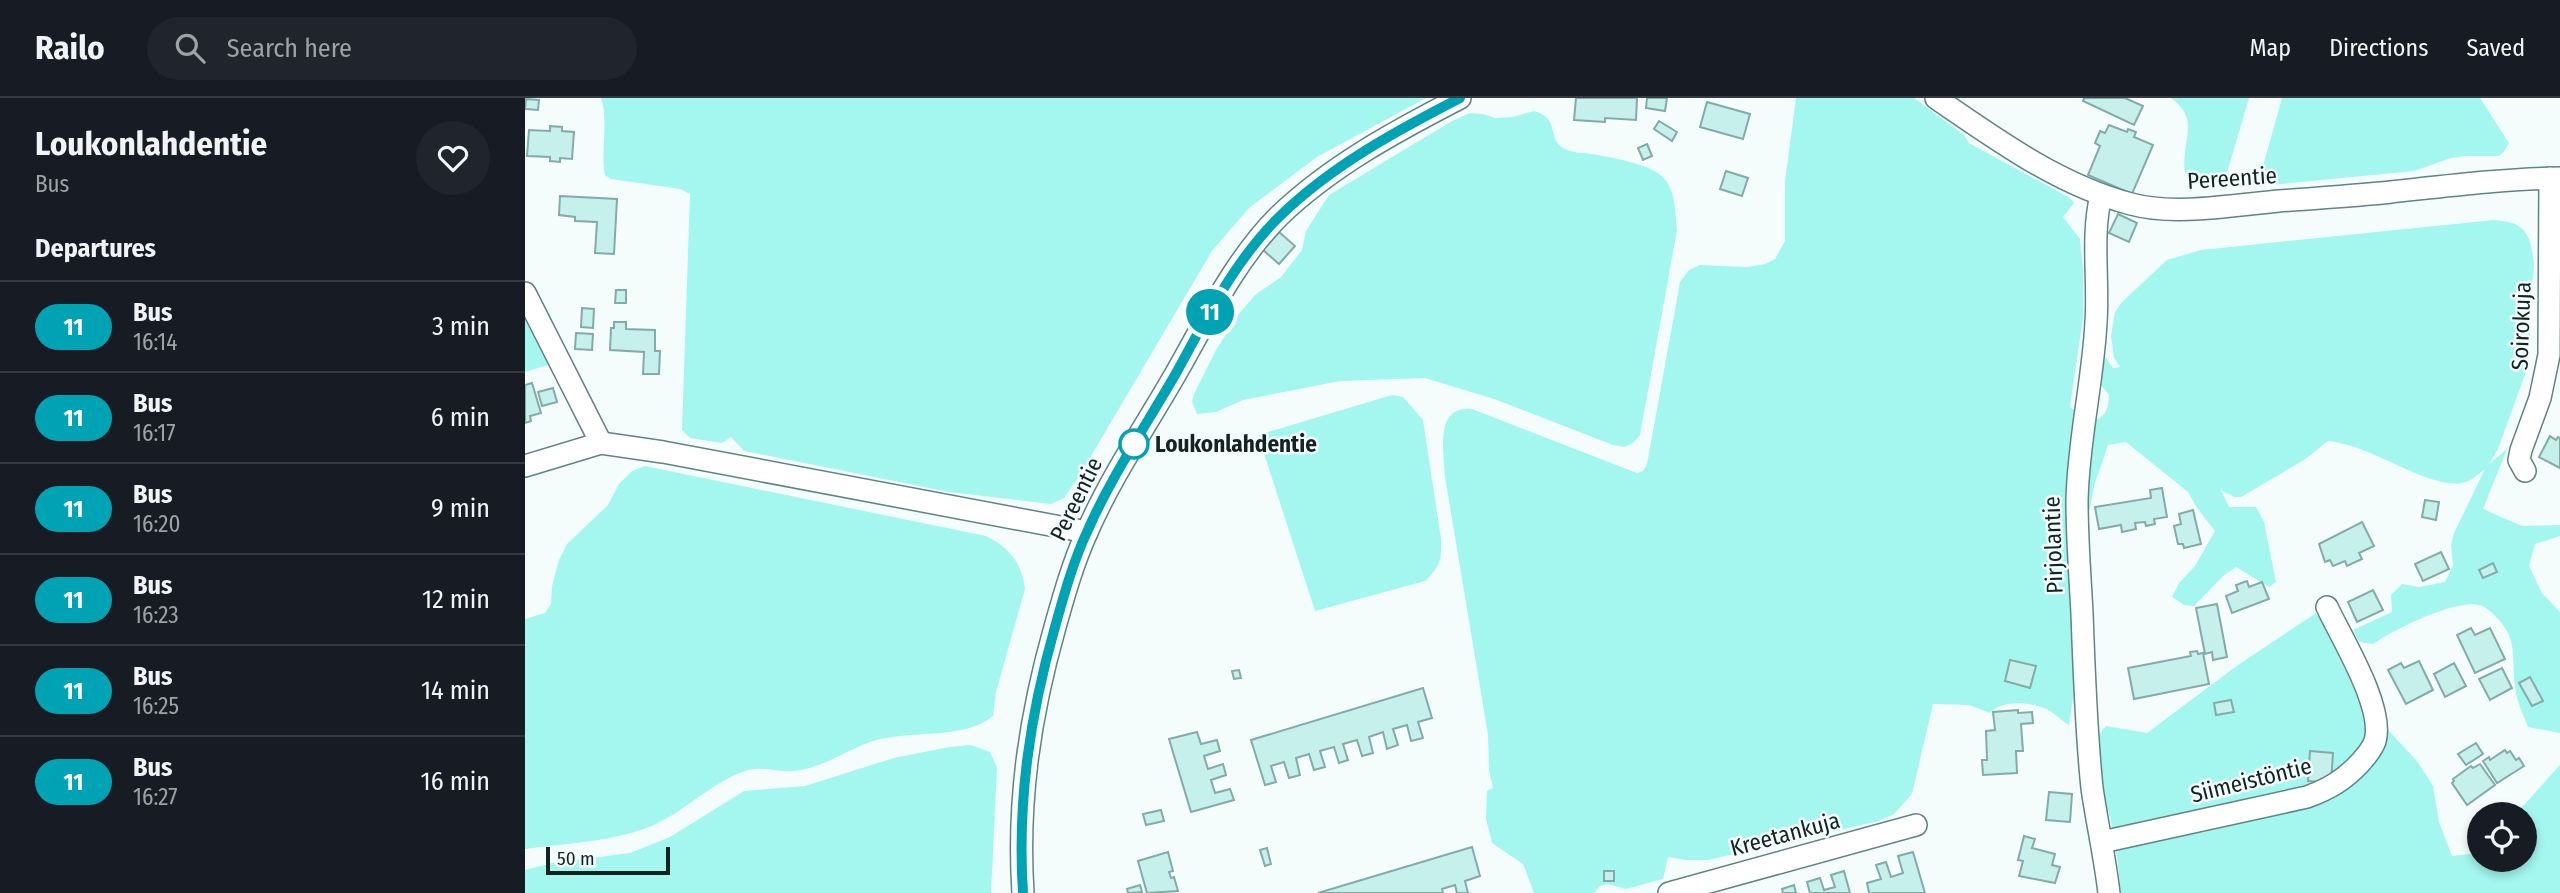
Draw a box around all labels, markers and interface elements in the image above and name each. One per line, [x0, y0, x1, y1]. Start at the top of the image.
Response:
search box [147, 17, 637, 80]
text: Railo [35, 28, 105, 68]
icon: search [171, 29, 209, 67]
text: Search here [227, 33, 352, 64]
text: Map [2250, 34, 2291, 62]
text: Directions [2329, 34, 2428, 62]
text: Saved [2466, 34, 2525, 62]
button: heart [416, 121, 490, 195]
text: Loukonlahdentie [35, 124, 267, 164]
street label: Pereentie [2186, 161, 2278, 195]
text: Bus [35, 170, 69, 198]
text: Departures [35, 233, 156, 264]
street label: Soirokuja [2505, 281, 2537, 371]
line badge: 11 [1179, 289, 1241, 335]
text: Bus [133, 297, 172, 328]
text: 11 [1200, 298, 1220, 326]
text: 3 min [432, 311, 490, 342]
text: 11 [64, 313, 83, 341]
text: 16:14 [133, 328, 177, 356]
text: Bus [133, 388, 172, 419]
text: 6 min [431, 402, 490, 433]
text: 11 [64, 404, 83, 432]
text: 16:17 [133, 419, 176, 447]
marker: Loukonlahdentie [1119, 429, 1149, 459]
place label: Loukonlahdentie [1155, 430, 1317, 458]
street label: Pereentie [1044, 453, 1108, 545]
text: Bus [133, 479, 172, 510]
text: 9 min [431, 493, 490, 524]
text: 11 [64, 495, 83, 523]
street label: Pirjolantie [2037, 496, 2069, 594]
text: 16:20 [133, 510, 180, 538]
text: Bus [133, 570, 172, 601]
text: 12 min [422, 584, 490, 615]
text: 11 [64, 586, 83, 614]
text: 16:23 [133, 601, 179, 629]
text: Bus [133, 661, 172, 692]
text: 14 min [421, 675, 490, 706]
text: 11 [64, 677, 83, 705]
text: 16:25 [133, 692, 179, 720]
street label: Siimeistöntie [2188, 751, 2314, 809]
text: Bus [133, 752, 172, 783]
text: 16 min [421, 766, 490, 797]
text: 11 [64, 768, 83, 796]
text: 16:27 [133, 783, 178, 811]
map controls [2467, 802, 2537, 872]
button: locate [2467, 802, 2537, 872]
street label: Kreetankuja [1727, 806, 1843, 862]
scale bar [546, 844, 670, 876]
text: 50 m [557, 847, 595, 870]

